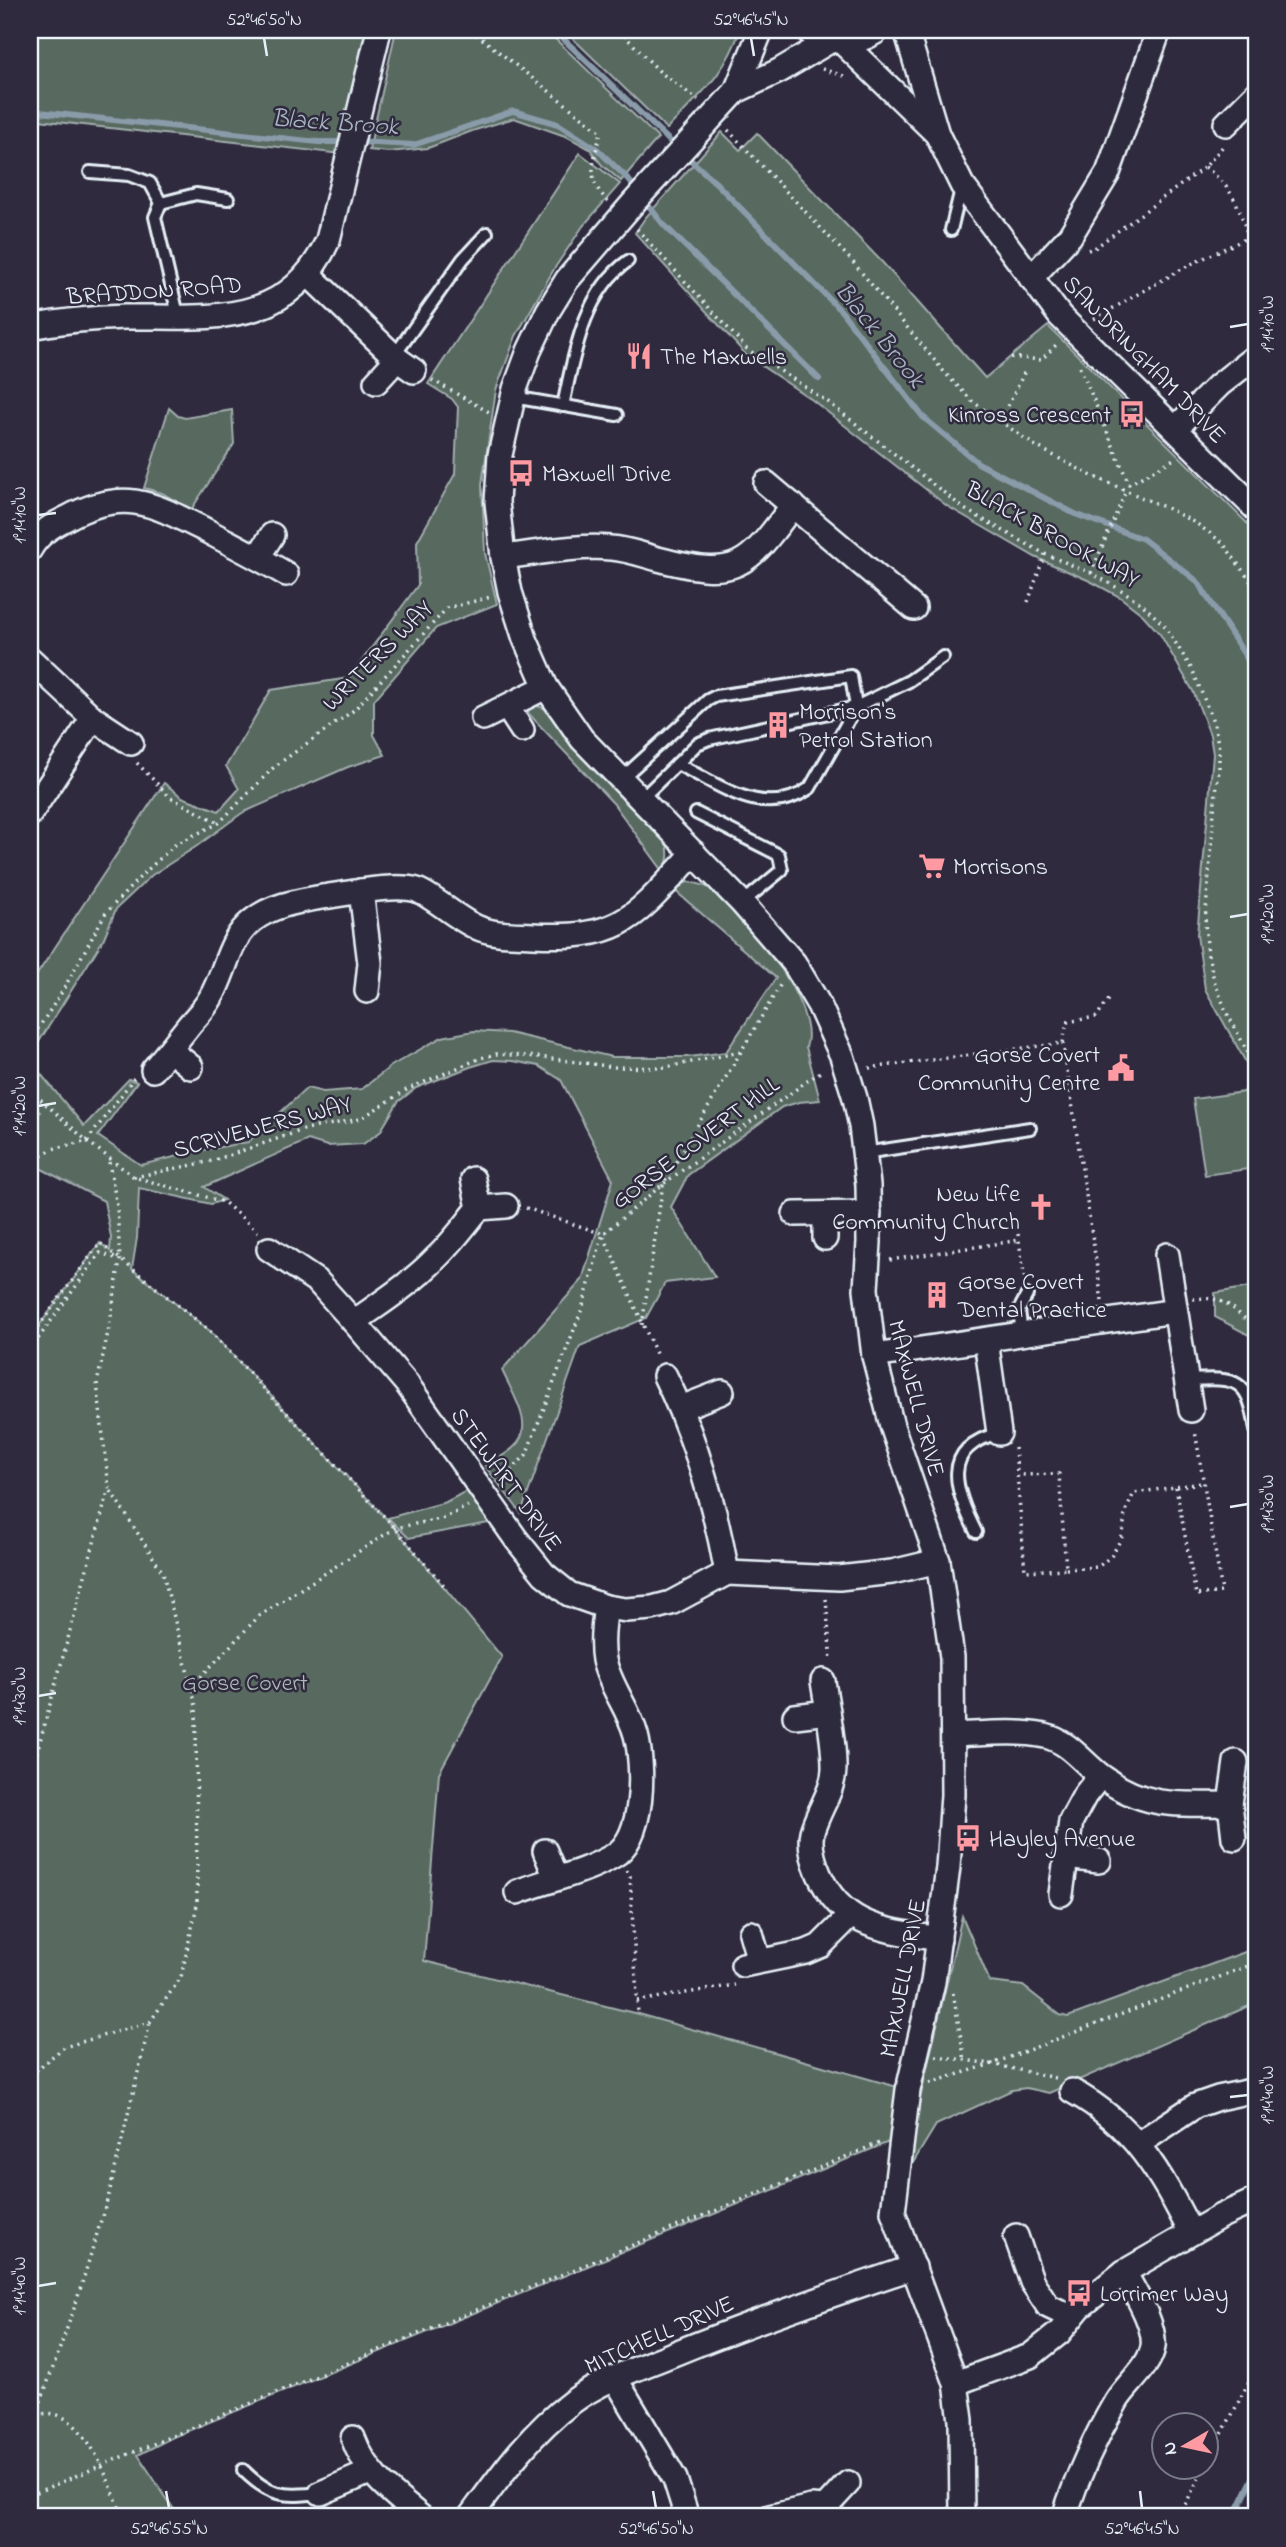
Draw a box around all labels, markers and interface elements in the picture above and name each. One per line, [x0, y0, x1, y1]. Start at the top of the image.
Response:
text: 52°46'50"N [226, 8, 302, 34]
text: 52°46'45"N [713, 8, 789, 34]
water label: Black Brook [270, 101, 401, 147]
street label: SANDRINGHAM DRIVE [1053, 268, 1233, 453]
street label: BRADDON ROAD [64, 269, 243, 316]
water label: Black Brook [824, 275, 934, 398]
text: 1°14'10"W [1256, 295, 1282, 353]
restaurant icon: The Maxwells [624, 341, 654, 371]
place label: The Maxwells [660, 341, 787, 376]
place label: Kinross Crescent [948, 399, 1111, 434]
bus stop icon: Kinross Crescent [1117, 399, 1147, 429]
bus stop icon: Maxwell Drive [506, 458, 536, 488]
place label: Maxwell Drive [542, 458, 671, 493]
street label: BLACK BROOK WAY [958, 473, 1145, 598]
text: 1°14'10"W [8, 486, 34, 544]
street label: WRITERS WAY [315, 593, 442, 720]
place label: Morrison's Petrol Station [799, 696, 933, 759]
building icon: Morrison's Petrol Station [763, 710, 793, 740]
supermarket icon: Morrisons [917, 851, 947, 881]
place label: Morrisons [953, 851, 1048, 886]
text: 1°14'20"W [1256, 884, 1282, 944]
place label: Gorse Covert Community Centre [918, 1039, 1100, 1103]
public building icon: Gorse Covert Community Centre [1106, 1053, 1136, 1083]
street label: GORSE COVERT HILL [605, 1069, 788, 1219]
text: 1°14'20"W [8, 1076, 34, 1136]
street label: SCRIVENERS WAY [170, 1088, 356, 1169]
place label: New Life Community Church [832, 1178, 1020, 1242]
church icon: New Life Community Church [1026, 1192, 1056, 1222]
place label: Gorse Covert Dental Practice [957, 1266, 1107, 1329]
building icon: Gorse Covert Dental Practice [922, 1280, 952, 1310]
street label: MAXWELL DRIVE [877, 1316, 952, 1481]
street label: STEWART DRIVE [441, 1401, 569, 1560]
text: 1°14'30"W [1256, 1474, 1282, 1533]
text: 1°14'30"W [8, 1666, 34, 1725]
park label: Gorse Covert [182, 1667, 308, 1702]
bus stop icon: Hayley Avenue [953, 1823, 983, 1853]
place label: Hayley Avenue [989, 1823, 1135, 1859]
street label: MAXWELL DRIVE [872, 1896, 937, 2061]
text: 1°14'40"W [1256, 2065, 1282, 2124]
text: 1°14'40"W [8, 2256, 34, 2315]
bus stop icon: Lorrimer Way [1064, 2278, 1094, 2308]
place label: Lorrimer Way [1100, 2278, 1228, 2314]
street label: MITCHELL DRIVE [580, 2288, 740, 2385]
north arrow [1150, 2410, 1220, 2480]
text: N [1156, 2440, 1185, 2457]
text: 52°46'55"N [130, 2517, 208, 2543]
text: 52°46'50"N [618, 2517, 694, 2543]
text: 52°46'45"N [1104, 2517, 1180, 2543]

